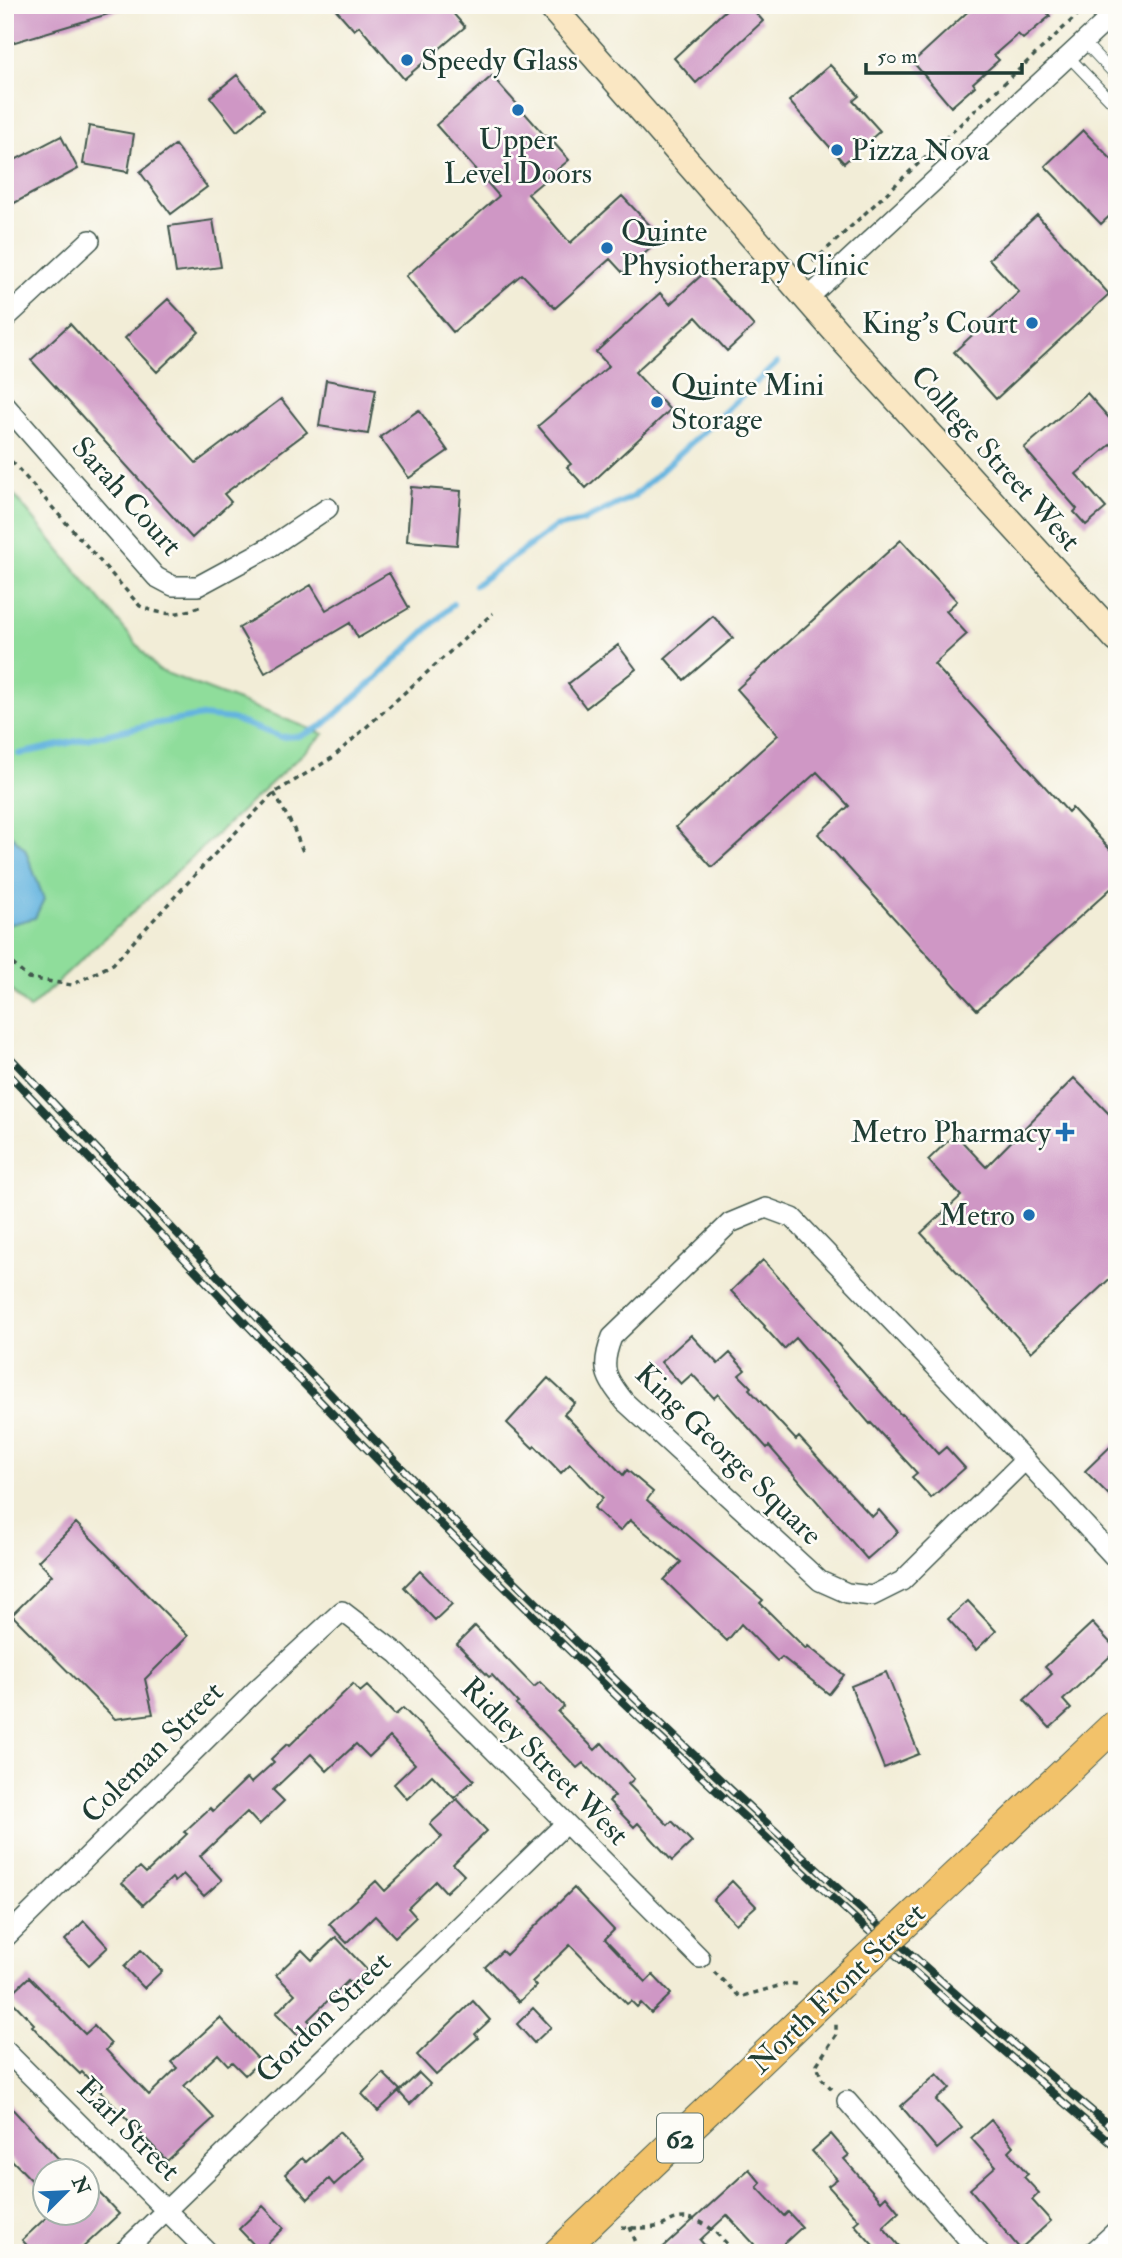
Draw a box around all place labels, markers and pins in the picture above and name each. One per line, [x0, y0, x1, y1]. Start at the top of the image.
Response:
place label: Speedy Glass [421, 42, 578, 79]
marker: Speedy Glass [399, 52, 415, 68]
marker: Upper Level Doors [510, 102, 526, 118]
place label: Upper Level Doors [444, 121, 592, 192]
place label: Pizza Nova [851, 132, 990, 169]
marker: Pizza Nova [829, 142, 845, 158]
place label: Quinte Physiotherapy Clinic [621, 213, 869, 284]
marker: Quinte Physiotherapy Clinic [599, 240, 615, 256]
place label: King's Court [862, 305, 1018, 342]
marker: King's Court [1024, 315, 1040, 331]
place label: Quinte Mini Storage [671, 367, 824, 438]
marker: Quinte Mini Storage [649, 394, 665, 410]
place label: Metro Pharmacy [851, 1114, 1052, 1151]
marker: Metro Pharmacy [1057, 1124, 1073, 1140]
place label: Metro [939, 1197, 1015, 1234]
marker: Metro [1021, 1207, 1037, 1223]

